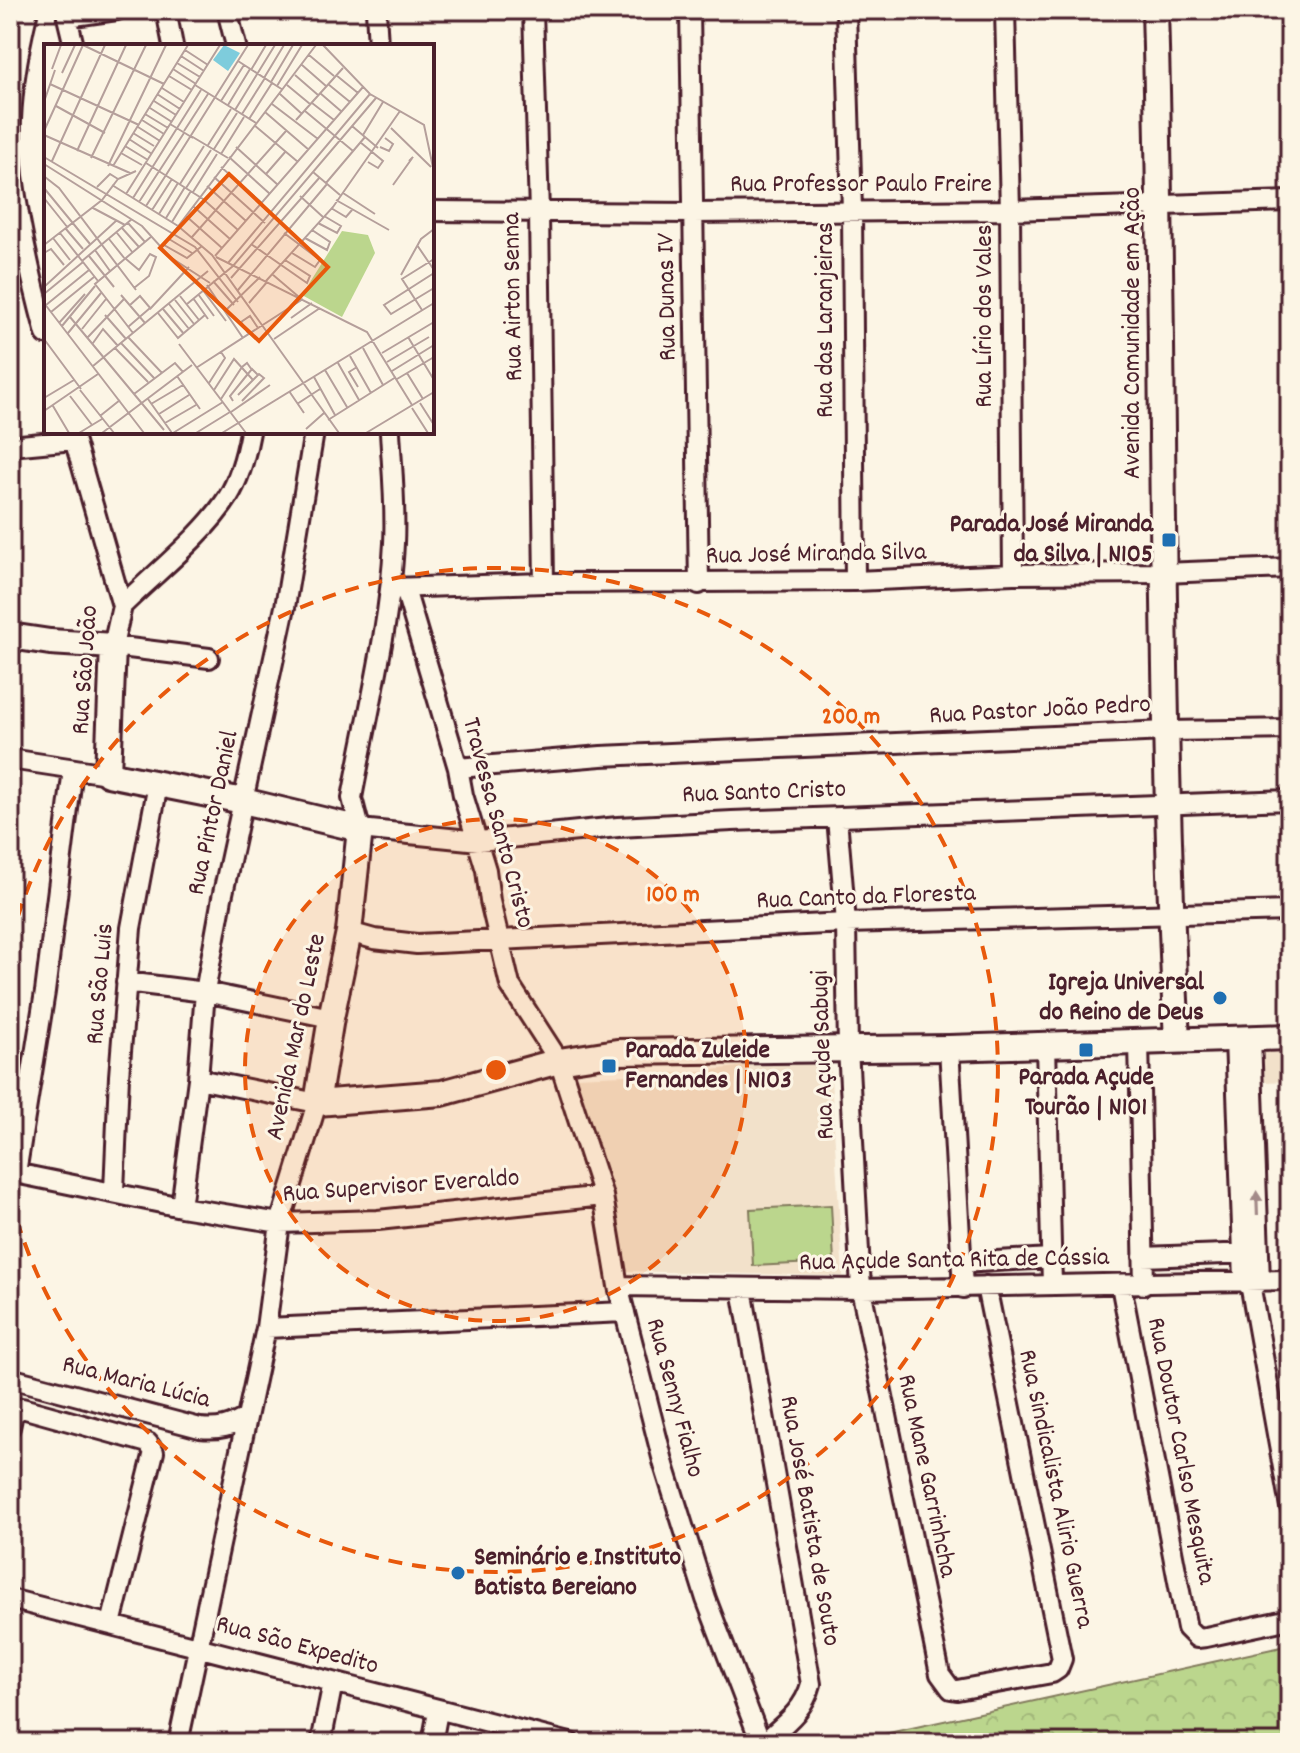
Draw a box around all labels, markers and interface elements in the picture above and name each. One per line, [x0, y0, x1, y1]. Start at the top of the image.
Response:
inset map [44, 44, 434, 434]
street label: Rua Professor Paulo Freire [730, 167, 992, 204]
street label: Avenida Comunidade em Ação [1115, 187, 1152, 479]
street label: Rua Airton Senna [494, 211, 534, 382]
street label: Rua das Laranjeiras [808, 222, 845, 418]
street label: Rua Lírio dos Vales [967, 224, 1004, 408]
street label: Rua Dunas IV [648, 232, 688, 361]
place label: Parada José Miranda da Silva | N105 [949, 507, 1154, 574]
marker: Parada José Miranda da Silva | N105 [1160, 531, 1178, 549]
street label: Rua José Miranda Silva [705, 535, 928, 575]
street label: Rua São João [63, 604, 109, 736]
street label: Rua Pastor João Pedro [928, 687, 1152, 735]
text: 200 m [822, 701, 880, 735]
street label: Travessa Santo Cristo [451, 714, 543, 932]
street label: Rua Pintor Daniel [179, 727, 249, 899]
street label: Rua Santo Cristo [681, 772, 847, 814]
street label: Rua Canto da Floresta [756, 876, 977, 920]
text: 100 m [646, 879, 700, 913]
street label: Rua São Luis [77, 922, 125, 1046]
street label: Avenida Mar do Leste [257, 930, 337, 1144]
place label: Igreja Universal do Reino de Deus [1039, 965, 1205, 1032]
street label: Rua Açude Sabugi [803, 969, 845, 1140]
marker: Igreja Universal do Reino de Deus [1211, 989, 1229, 1007]
place label: Parada Zuleide Fernandes | N103 [625, 1033, 792, 1100]
marker: Parada Açude Tourão | N101 [1077, 1041, 1095, 1059]
centre of rings [482, 1056, 510, 1084]
marker: Parada Zuleide Fernandes | N103 [600, 1057, 618, 1075]
place label: Parada Açude Tourão | N101 [1018, 1060, 1154, 1127]
street label: Rua Supervisor Everaldo [281, 1160, 521, 1214]
one-way arrow [1251, 1190, 1264, 1215]
street label: Rua Açude Santa Rita de Cássia [799, 1240, 1110, 1282]
street label: Rua Senny Fialho [635, 1314, 713, 1482]
street label: Rua Doutor Carlso Mesquita [1136, 1314, 1224, 1588]
street label: Rua Sindicalista Alirio Guerra [1007, 1346, 1103, 1632]
street label: Rua Maria Lúcia [58, 1347, 215, 1419]
street label: Rua Mane Garrinhcha [886, 1371, 966, 1582]
street label: Rua José Batista de Souto [769, 1393, 849, 1649]
place label: Seminário e Instituto Batista Bereiano [474, 1540, 682, 1607]
marker: Seminário e Instituto Batista Bereiano [449, 1564, 467, 1582]
street label: Rua São Expedito [212, 1607, 382, 1685]

